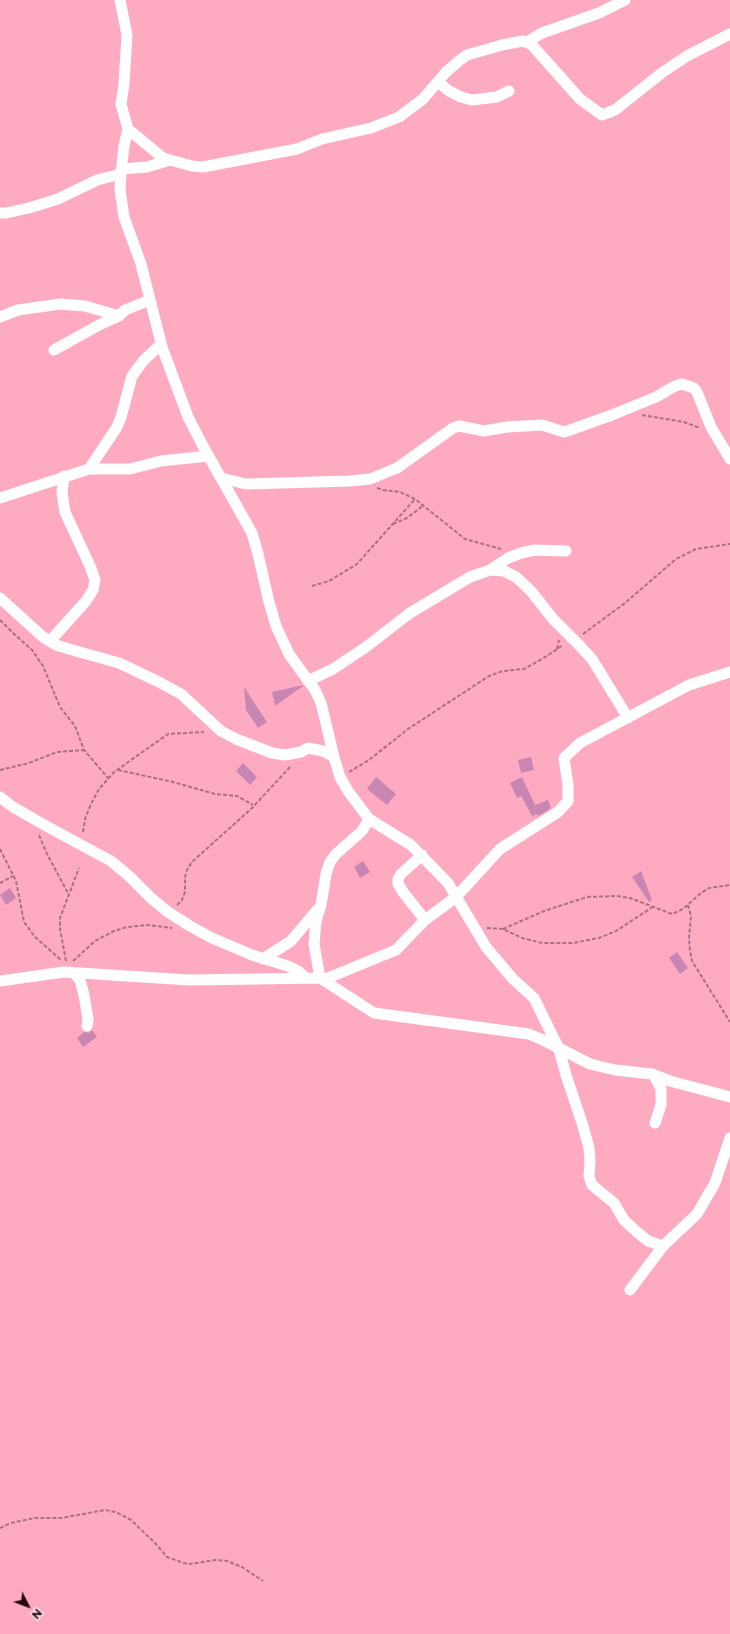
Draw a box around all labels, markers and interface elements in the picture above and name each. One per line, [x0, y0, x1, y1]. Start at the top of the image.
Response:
north arrow [8, 1586, 48, 1626]
text: N [29, 1606, 45, 1622]

